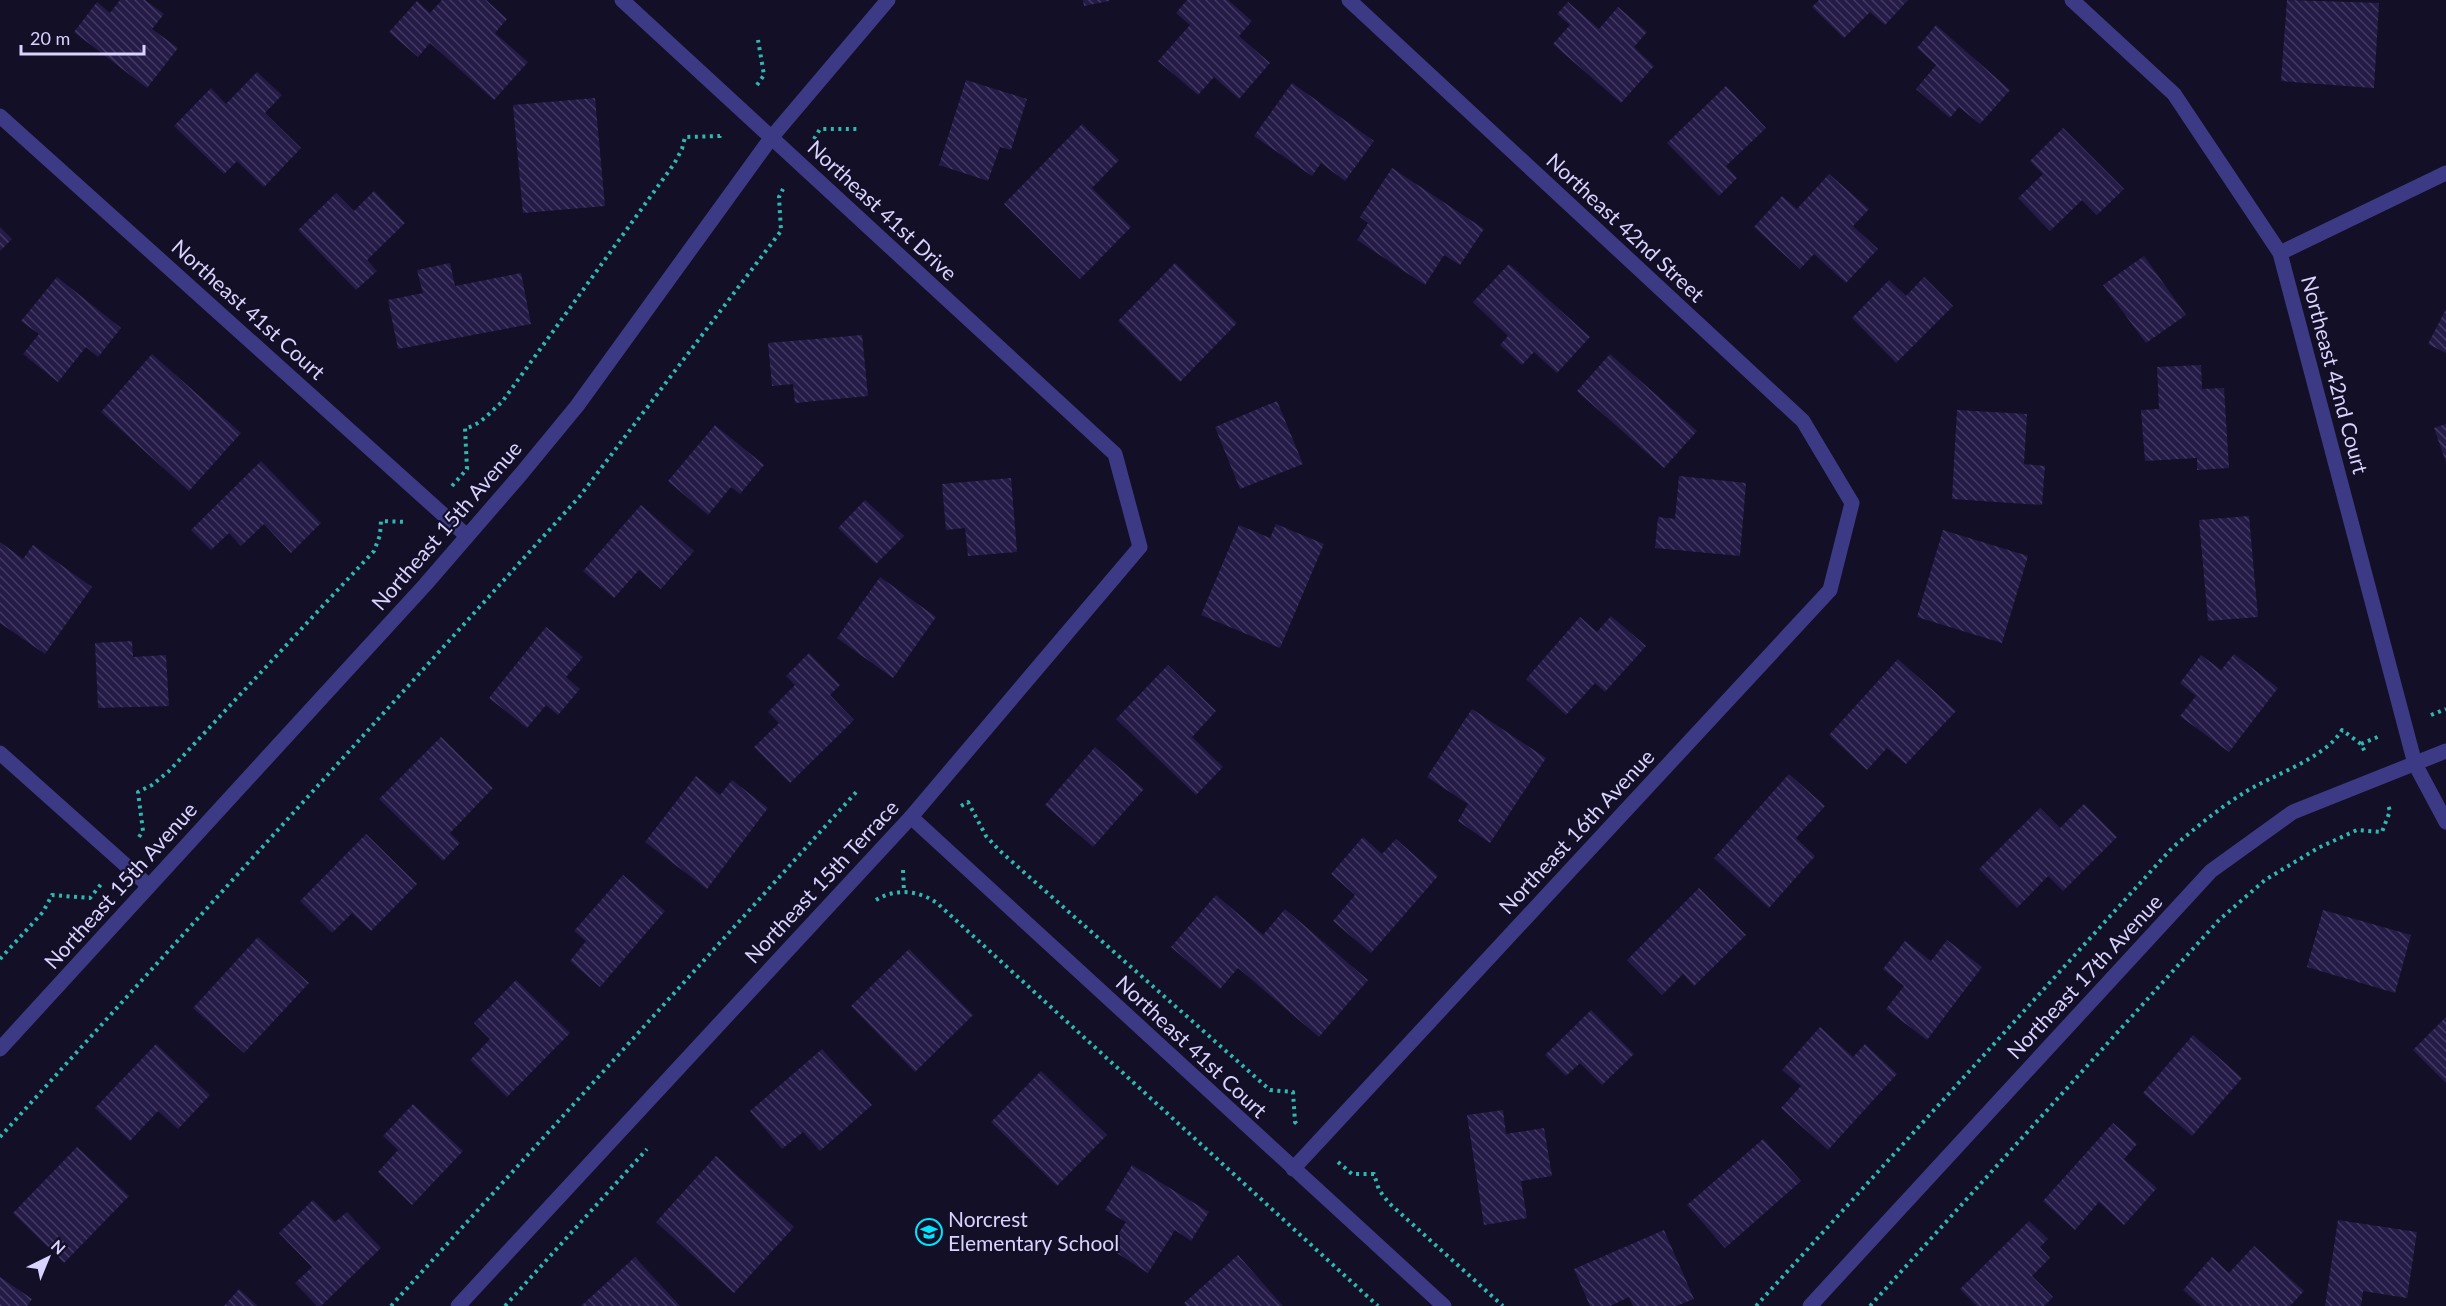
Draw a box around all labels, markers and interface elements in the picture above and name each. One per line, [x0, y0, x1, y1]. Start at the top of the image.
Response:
scale bar [21, 18, 144, 56]
text: 20 m [30, 27, 70, 49]
street label: Northeast 41st Drive [803, 134, 963, 285]
street label: Northeast 42nd Street [1542, 147, 1710, 307]
street label: Northeast 41st Court [167, 234, 331, 384]
street label: Northeast 42nd Court [2297, 273, 2374, 477]
street label: Northeast 15th Avenue [366, 435, 526, 615]
street label: Northeast 16th Avenue [1493, 744, 1659, 918]
street label: Northeast 15th Terrace [739, 794, 903, 968]
street label: Northeast 15th Avenue [38, 796, 201, 974]
street label: Northeast 17th Avenue [2001, 889, 2167, 1063]
street label: Northeast 41st Court [1111, 970, 1273, 1123]
place label: Norcrest Elementary School [948, 1206, 1119, 1255]
school or university icon: Norcrest Elementary School [914, 1217, 944, 1247]
north arrow [18, 1228, 78, 1288]
text: N [48, 1236, 70, 1258]

